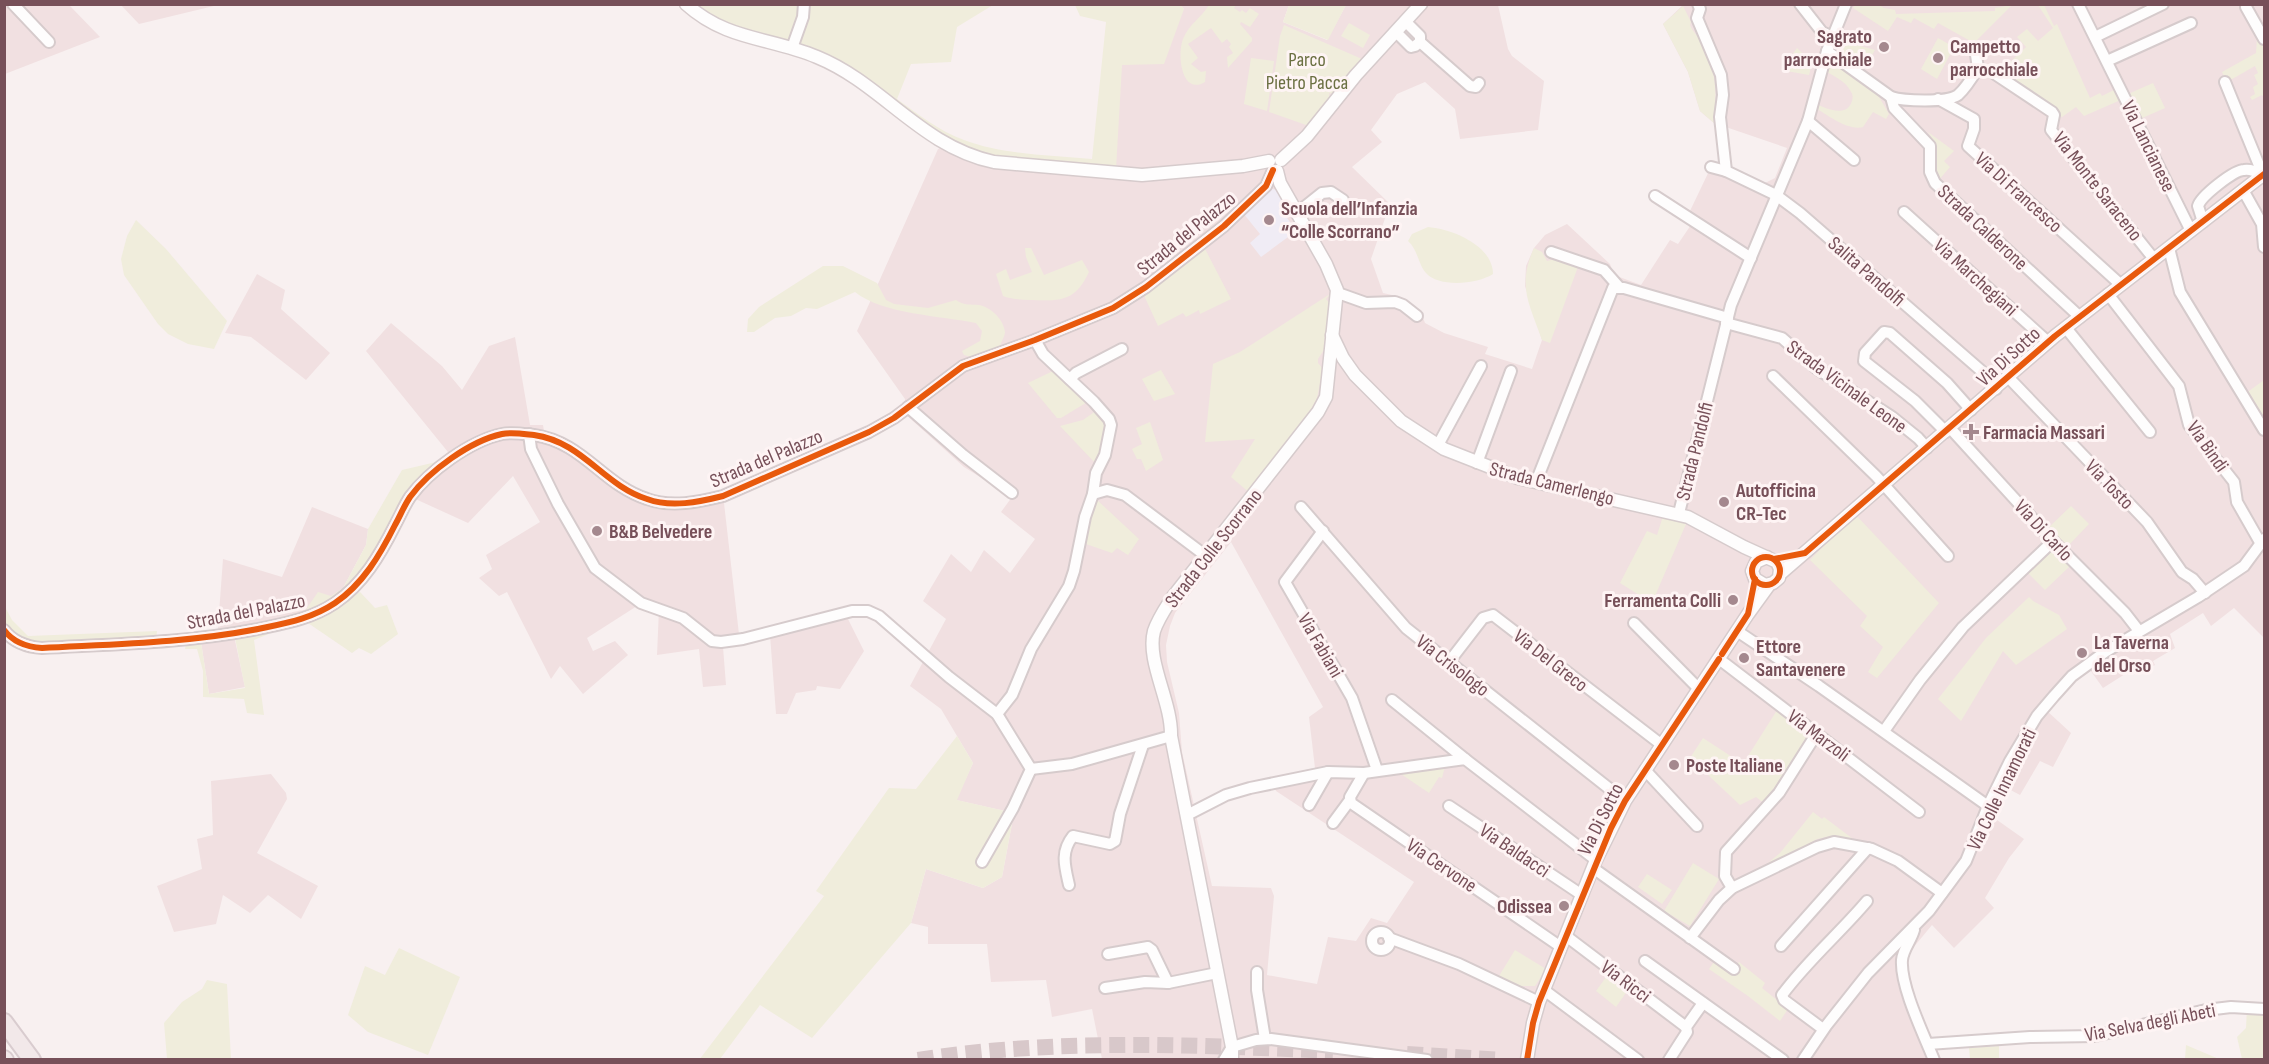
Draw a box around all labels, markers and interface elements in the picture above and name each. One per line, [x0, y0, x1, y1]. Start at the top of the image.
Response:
place label: Sagrato parrocchiale [1784, 25, 1872, 72]
place label: Campetto parrocchiale [1950, 35, 2038, 82]
marker: Sagrato parrocchiale [1877, 40, 1891, 54]
park label: Parco Pietro Pacca [1266, 48, 1348, 95]
marker: Campetto parrocchiale [1931, 51, 1945, 65]
street label: Via Lancianese [2116, 97, 2180, 196]
street label: Via Monte Saraceno [2047, 127, 2147, 246]
street label: Via Di Francesco [1970, 147, 2067, 238]
street label: Strada Calderone [1932, 180, 2032, 276]
street label: Strada del Palazzo [1132, 187, 1241, 281]
place label: Scuola dell’Infanzia “Colle Scorrano” [1281, 197, 1418, 244]
marker: Scuola dell’Infanzia “Colle Scorrano” [1262, 213, 1276, 227]
street label: Salita Pandolfi [1823, 232, 1910, 312]
street label: Via Marchegiani [1928, 234, 2022, 322]
street label: Via Di Sotto [1972, 322, 2046, 392]
street label: Strada Vicinale Leone [1782, 335, 1911, 438]
street label: Strada Pandolfi [1671, 400, 1719, 503]
street label: Via Bindi [2181, 416, 2233, 477]
place label: Farmacia Massari [1983, 421, 2105, 445]
street label: Strada del Palazzo [706, 424, 826, 493]
marker: Farmacia Massari [1964, 425, 1978, 439]
street label: Via Tosto [2080, 455, 2139, 515]
street label: Strada Camerlengo [1487, 457, 1616, 511]
place label: Autofficina CR-Tec [1735, 479, 1816, 526]
street label: Strada Colle Scorrano [1160, 484, 1268, 613]
marker: Autofficina CR-Tec [1717, 495, 1731, 509]
street label: Via Di Carlo [2009, 495, 2078, 566]
place label: B&B Belvedere [609, 520, 712, 544]
marker: B&B Belvedere [590, 524, 604, 538]
street label: Strada del Palazzo [185, 589, 307, 635]
place label: Ferramenta Colli [1604, 589, 1721, 613]
marker: Ferramenta Colli [1726, 593, 1740, 607]
street label: Via Fabiani [1292, 609, 1348, 682]
street label: Via Del Greco [1508, 624, 1592, 697]
street label: Via Crisologo [1411, 630, 1494, 702]
place label: La Taverna del Orso [2094, 631, 2169, 678]
place label: Ettore Santavenere [1756, 635, 1846, 682]
marker: La Taverna del Orso [2075, 646, 2089, 660]
marker: Ettore Santavenere [1737, 651, 1751, 665]
street label: Via Marzoli [1782, 705, 1854, 767]
street label: Via Colle Innamorati [1962, 724, 2042, 854]
place label: Poste Italiane [1686, 754, 1783, 778]
marker: Poste Italiane [1667, 758, 1681, 772]
street label: Via Di Sotto [1573, 779, 1629, 859]
street label: Via Baldacci [1475, 819, 1554, 883]
street label: Via Cervone [1402, 834, 1481, 898]
place label: Odissea [1497, 895, 1552, 919]
marker: Odissea [1557, 899, 1571, 913]
street label: Via Ricci [1596, 955, 1655, 1008]
street label: Via Selva degli Abeti [2083, 999, 2218, 1047]

